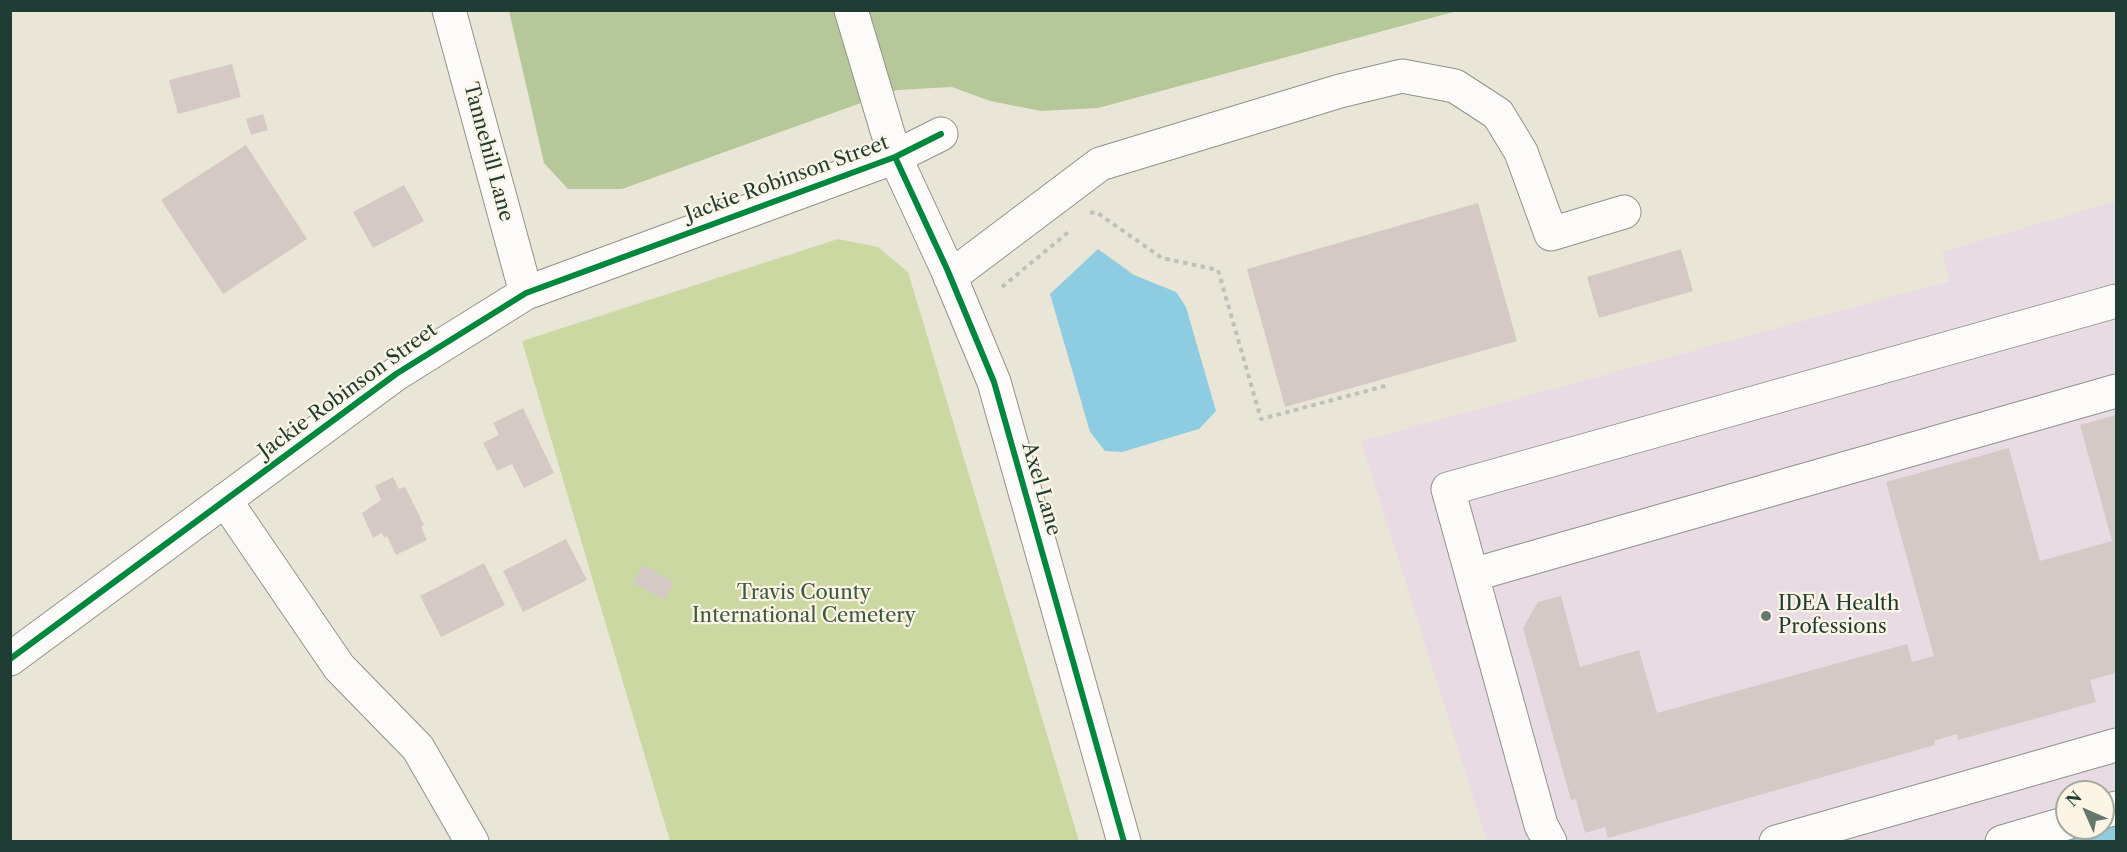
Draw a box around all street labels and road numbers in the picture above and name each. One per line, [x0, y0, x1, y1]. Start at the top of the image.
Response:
street label: Tannehill Lane [458, 80, 518, 224]
street label: Jackie Robinson Street [682, 131, 892, 227]
street label: Jackie Robinson Street [254, 318, 442, 464]
street label: Axel Lane [1016, 440, 1066, 538]

